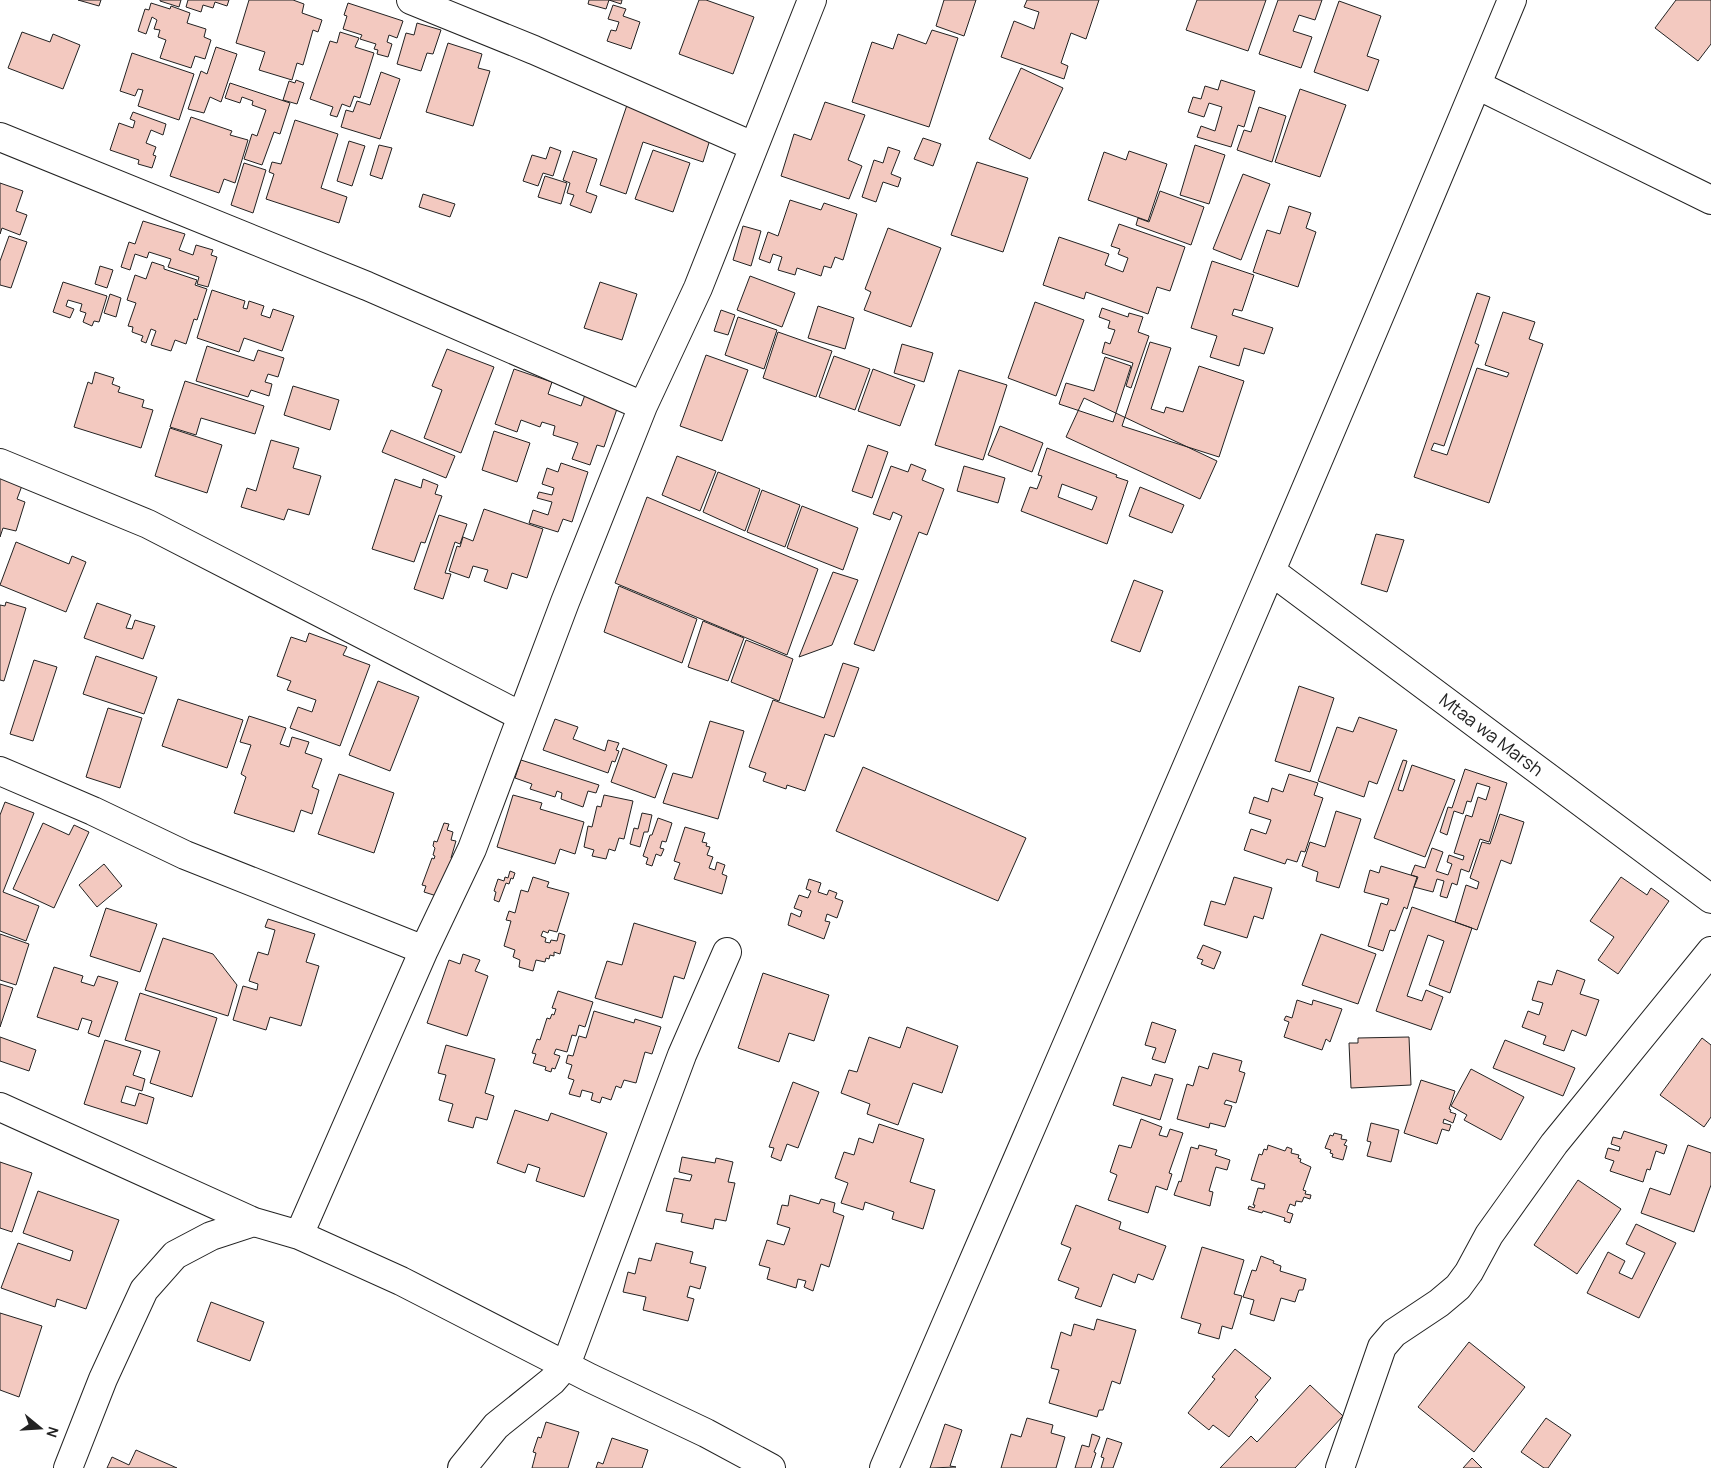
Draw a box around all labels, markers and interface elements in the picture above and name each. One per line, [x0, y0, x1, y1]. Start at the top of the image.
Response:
street label: Mtaa wa Marsh [1435, 687, 1548, 781]
north arrow [15, 1403, 65, 1453]
text: N [42, 1424, 63, 1440]

